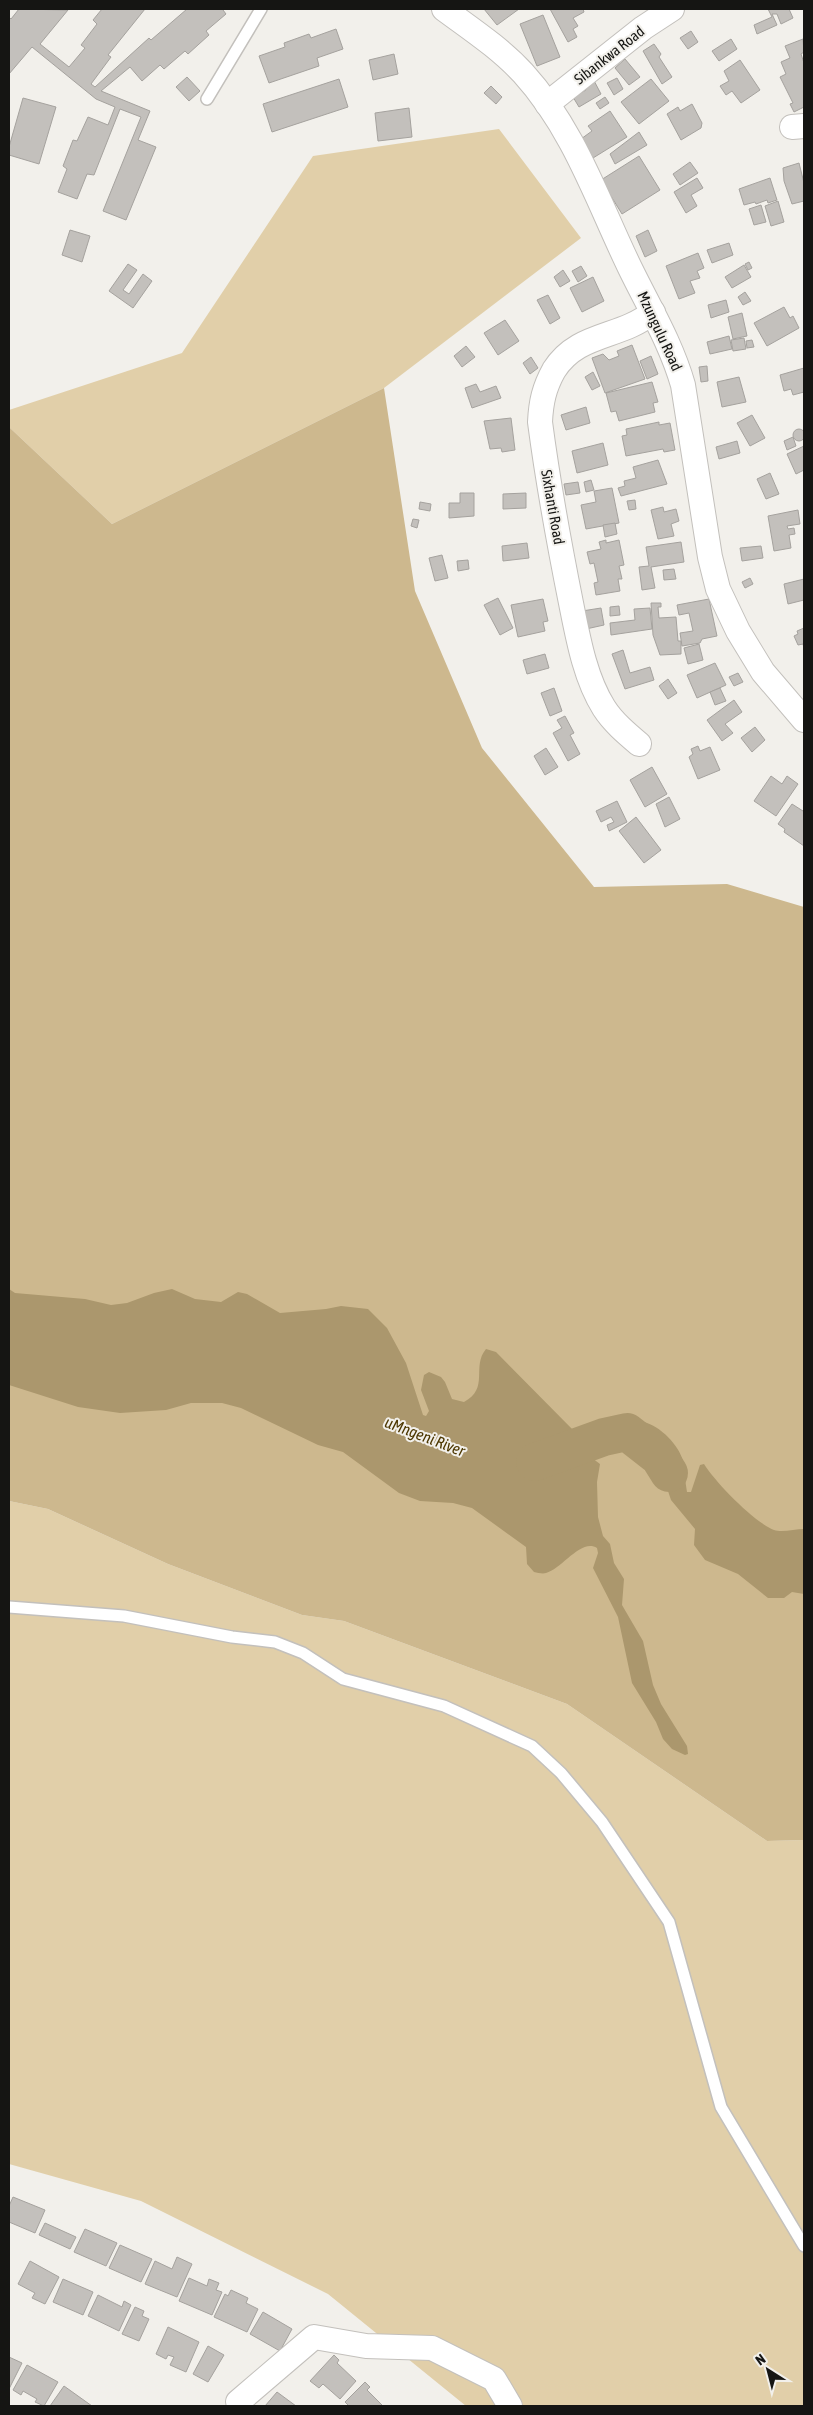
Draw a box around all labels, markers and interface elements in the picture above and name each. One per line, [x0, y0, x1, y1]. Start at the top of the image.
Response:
street label: Sibankwa Road [571, 22, 647, 88]
street label: Mzungulu Road [634, 289, 686, 373]
street label: Sixhanti Road [538, 468, 568, 546]
water label: uMngeni River [382, 1412, 469, 1461]
north arrow [743, 2345, 793, 2395]
text: N [752, 2351, 768, 2368]

